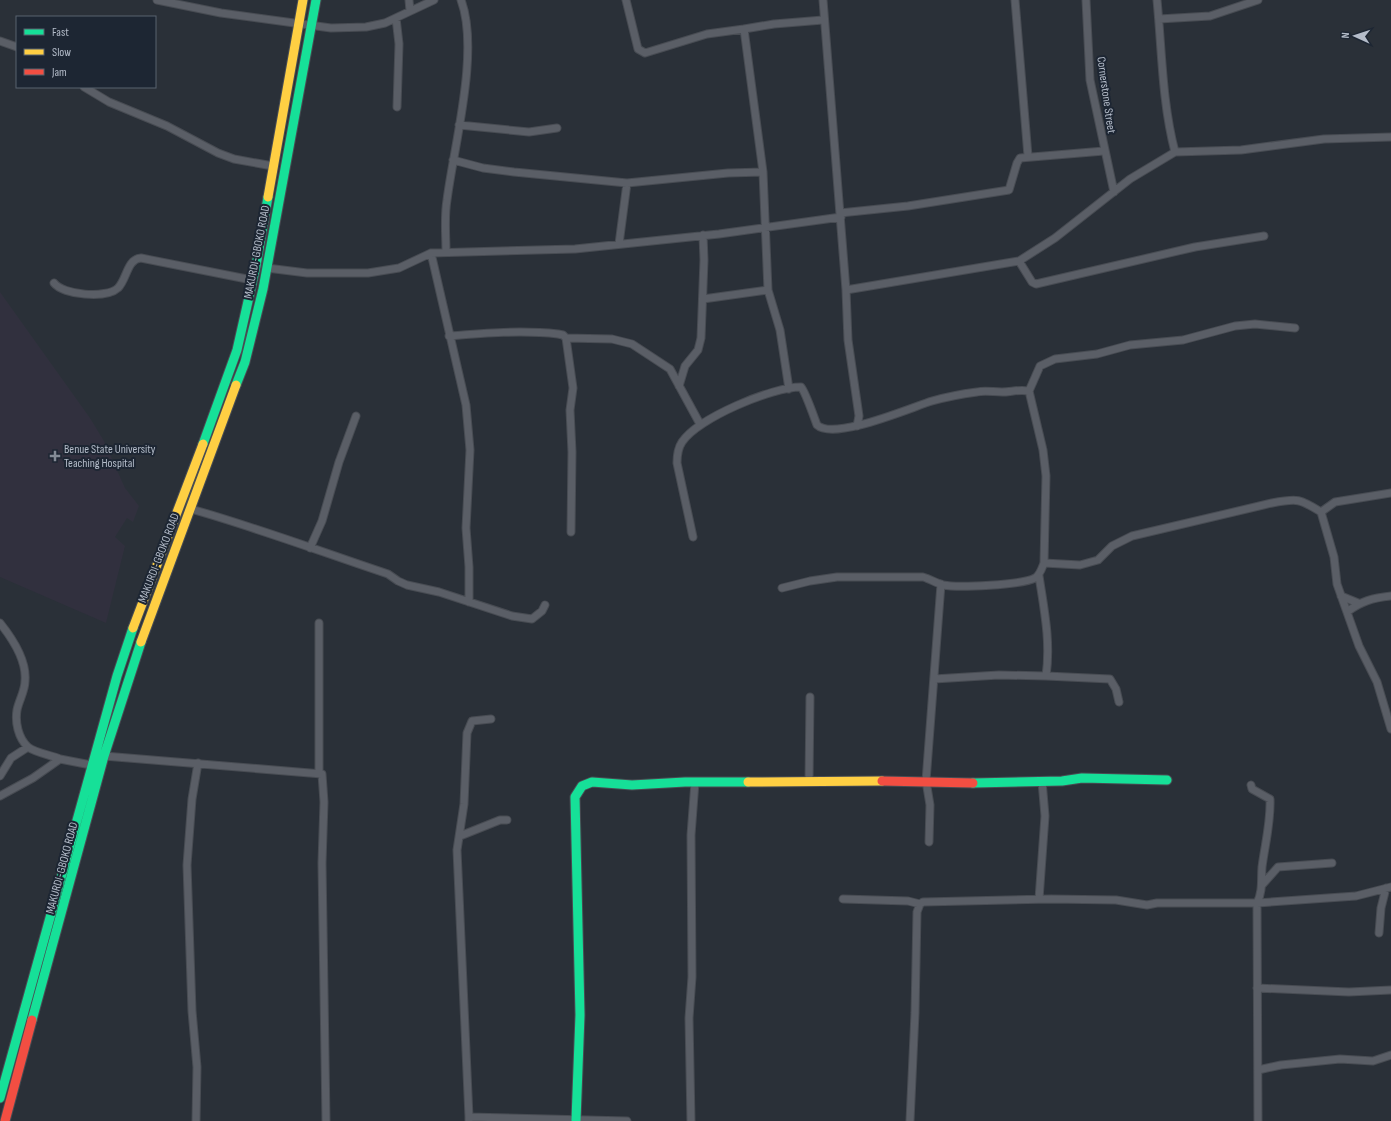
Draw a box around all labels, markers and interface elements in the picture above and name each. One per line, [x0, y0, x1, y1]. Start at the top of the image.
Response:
legend [16, 16, 156, 88]
north arrow [1335, 16, 1375, 56]
text: Fast [52, 25, 69, 40]
text: N [1339, 32, 1352, 39]
text: Slow [52, 45, 71, 60]
street label: Cornerstone Street [1093, 56, 1119, 135]
text: Jam [51, 65, 67, 80]
street label: MAKURDI-GBOKO ROAD [241, 204, 273, 300]
place label: Benue State University Teaching Hospital [64, 442, 156, 471]
marker: Benue State University Teaching Hospital [49, 450, 61, 462]
street label: MAKURDI-GBOKO ROAD [135, 511, 183, 605]
street label: MAKURDI-GBOKO ROAD [43, 820, 82, 916]

